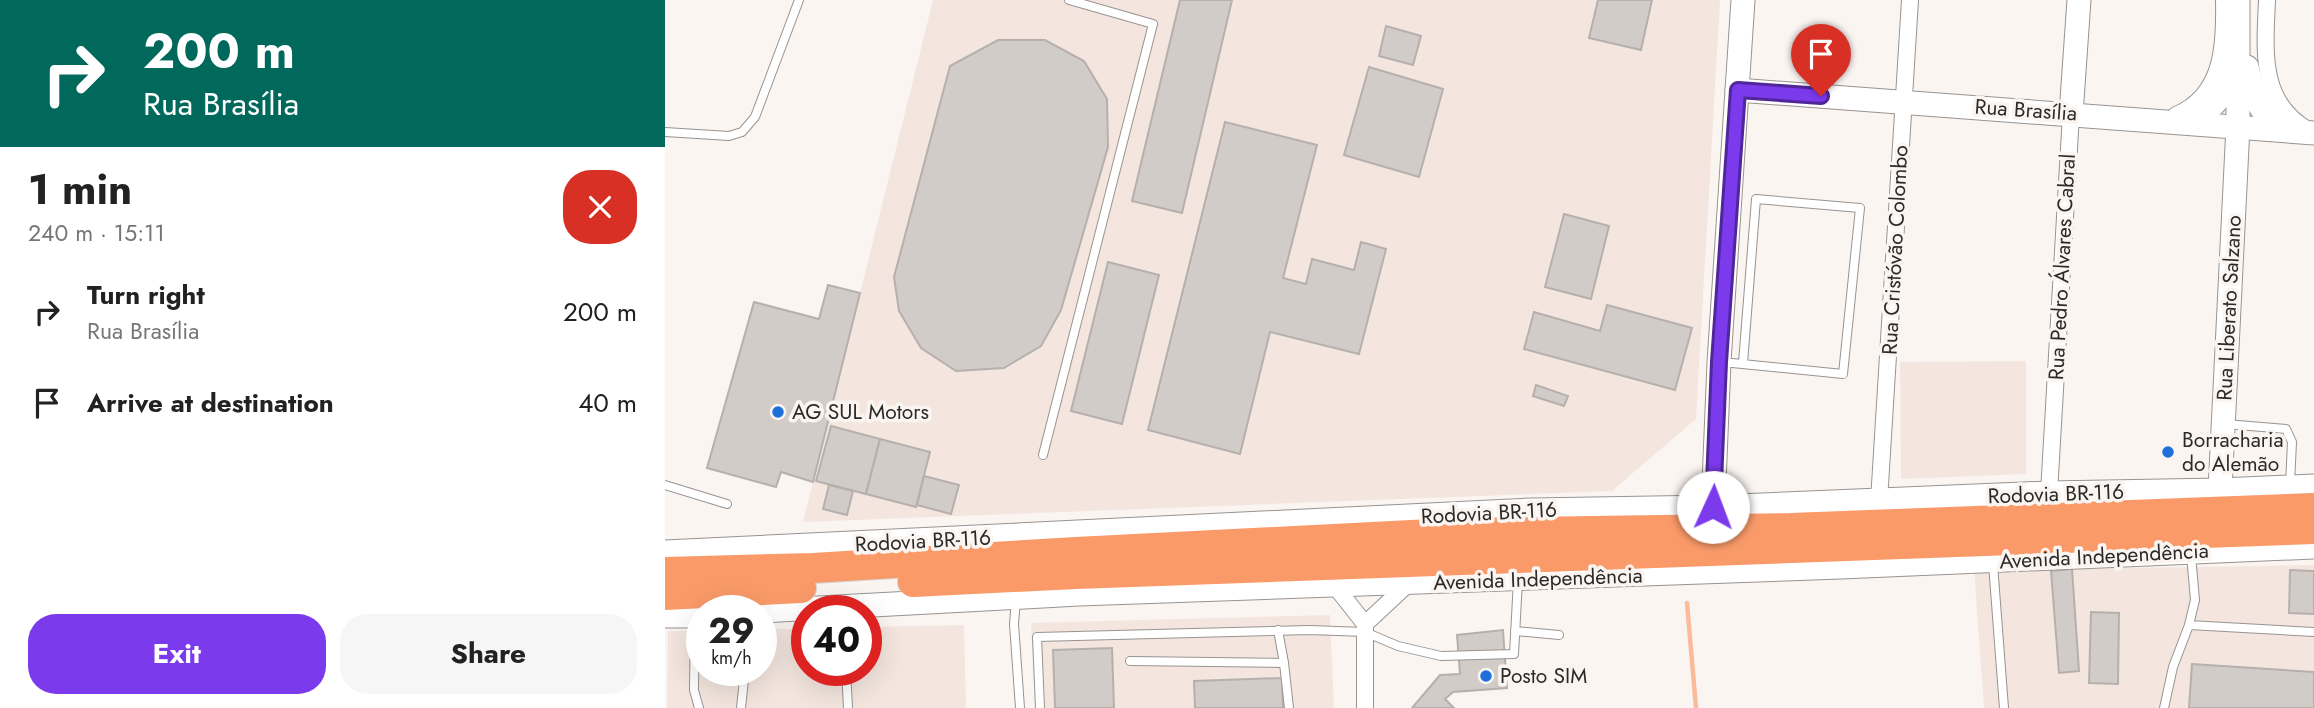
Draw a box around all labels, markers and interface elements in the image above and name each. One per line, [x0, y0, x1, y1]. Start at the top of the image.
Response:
text: 200 m [143, 16, 295, 86]
pin [1791, 24, 1851, 96]
icon: right [28, 28, 119, 119]
icon: arrive [1802, 35, 1840, 73]
text: Rua Brasília [143, 81, 299, 127]
street label: Rua Brasília [1974, 91, 2078, 129]
street label: Rua Cristóvão Colombo [1875, 144, 1915, 356]
street label: Rua Pedro Álvares Cabral [2041, 153, 2083, 381]
text: 1 min [28, 159, 132, 220]
button: close [563, 170, 637, 244]
street label: Rua Liberato Salzano [2209, 214, 2249, 402]
text: 240 m · 15:11 [28, 216, 165, 250]
text: Turn right [87, 276, 205, 314]
icon: right [28, 293, 66, 331]
text: 200 m [563, 293, 637, 331]
text: Rua Brasília [87, 314, 199, 348]
icon: arrive [28, 384, 66, 422]
text: Arrive at destination [87, 384, 334, 422]
text: 40 m [578, 384, 637, 422]
place label: AG SUL Motors [792, 397, 929, 427]
marker: AG SUL Motors [770, 404, 786, 420]
place label: Borracharia do Alemão [2182, 425, 2284, 479]
marker: Borracharia do Alemão [2160, 444, 2176, 460]
position arrow [1676, 470, 1750, 544]
street label: Rodovia BR-116 [1987, 477, 2125, 511]
street label: Rodovia BR-116 [1420, 494, 1558, 532]
street label: Rodovia BR-116 [854, 522, 992, 560]
street label: Avenida Independência [1999, 536, 2209, 576]
street label: Avenida Independência [1433, 560, 1643, 598]
speed limit sign: 40 [791, 595, 882, 686]
text: 29 [708, 606, 755, 656]
button: Exit [28, 614, 326, 694]
button: Share [340, 614, 637, 694]
text: km/h [711, 645, 752, 671]
place label: Posto SIM [1500, 661, 1587, 691]
marker: Posto SIM [1478, 668, 1494, 684]

